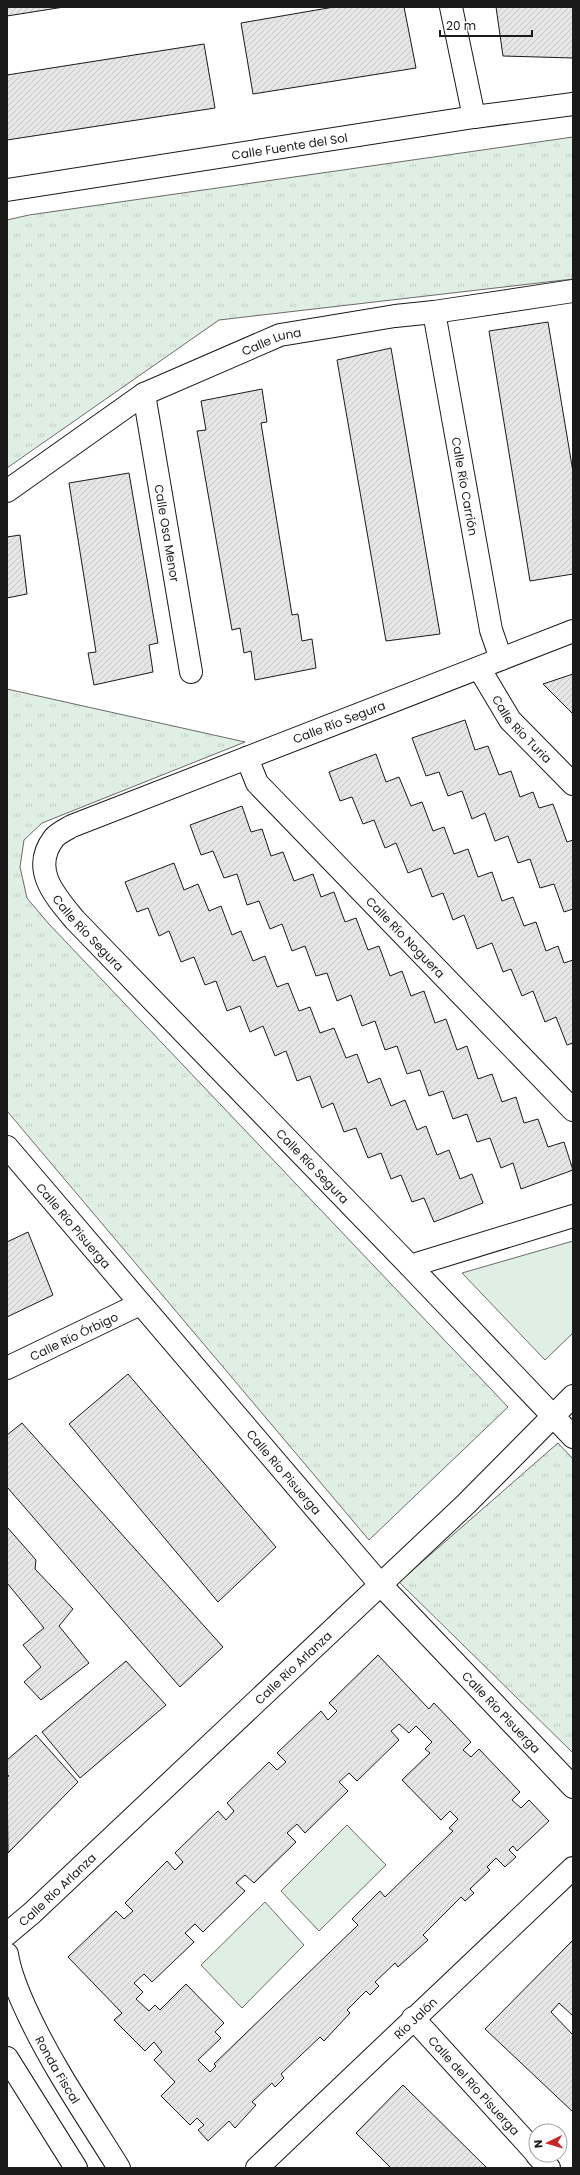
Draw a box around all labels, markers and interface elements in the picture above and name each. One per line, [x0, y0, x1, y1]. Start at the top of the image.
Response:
scale bar [440, 12, 532, 38]
text: 20 m [446, 17, 476, 34]
street label: Calle Fuente del Sol [230, 128, 349, 163]
street label: Calle Luna [239, 323, 302, 359]
street label: Calle Río Carrión [448, 436, 482, 537]
street label: Calle Osa Menor [151, 483, 184, 584]
street label: Calle Río Turia [488, 692, 556, 767]
street label: Calle Río Segura [290, 697, 388, 747]
street label: Calle Río Segura [49, 891, 128, 974]
street label: Calle Río Noguera [362, 893, 449, 981]
street label: Calle Río Segura [273, 1125, 353, 1207]
street label: Calle Río Pisuerga [33, 1179, 115, 1272]
street label: Calle Río Órbigo [27, 1307, 121, 1364]
street label: Calle Río Pisuerga [243, 1426, 325, 1518]
street label: Calle Río Arlanza [251, 1627, 335, 1708]
street label: Calle Río Pisuerga [459, 1667, 545, 1757]
street label: Calle Río Arlanza [15, 1849, 99, 1930]
street label: Río Jalón [390, 1993, 441, 2043]
street label: Calle del Río Pisuerga [425, 2032, 524, 2139]
street label: Ronda Fiscal [32, 2033, 85, 2107]
north arrow [528, 2123, 568, 2163]
text: N [530, 2139, 546, 2149]

